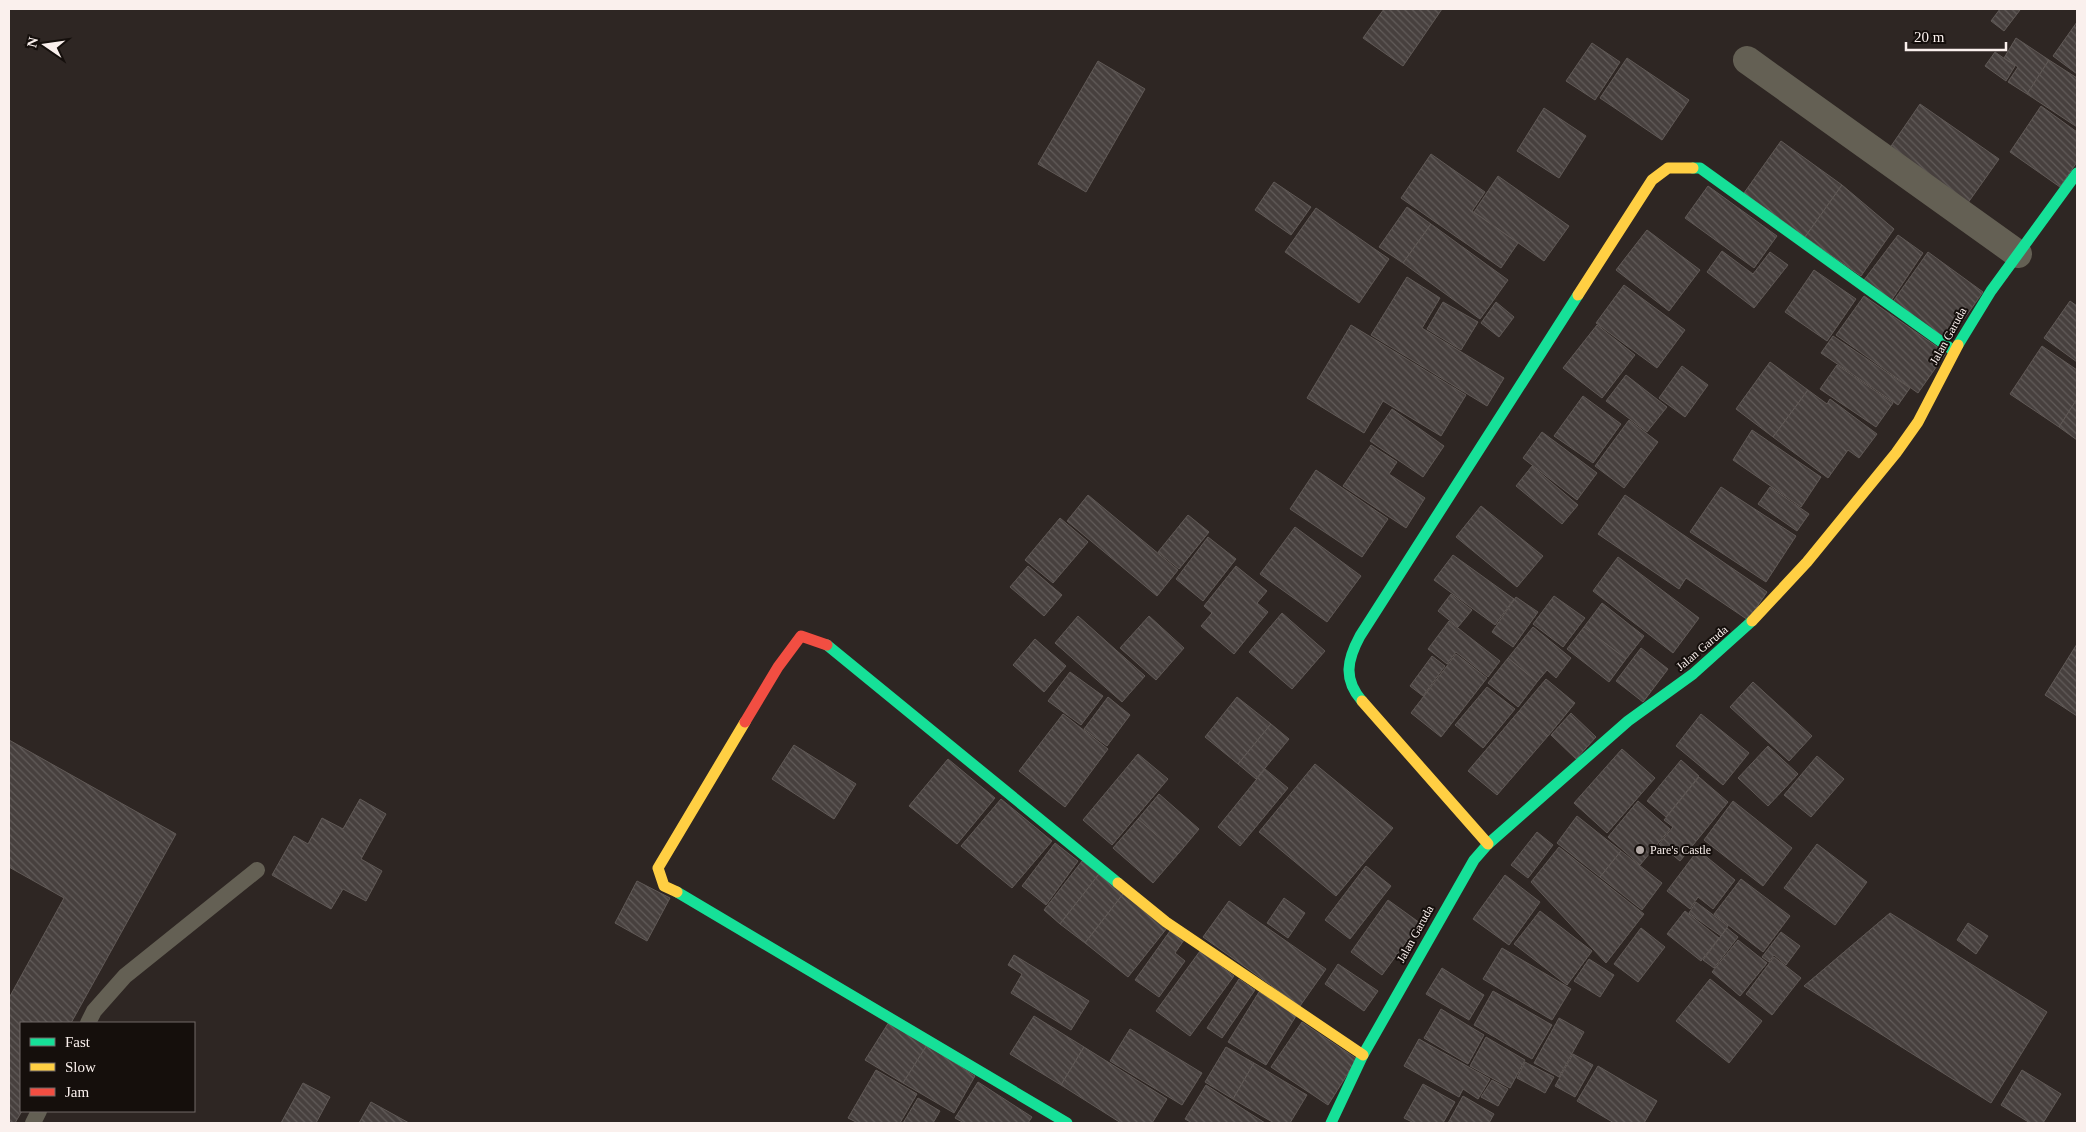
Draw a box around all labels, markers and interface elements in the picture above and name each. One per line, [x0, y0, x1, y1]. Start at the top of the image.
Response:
north arrow [20, 20, 70, 70]
scale bar [1906, 20, 2006, 52]
text: 20 m [1914, 29, 1945, 45]
text: N [24, 36, 41, 49]
street label: Jalan Garuda [1927, 304, 1970, 367]
street label: Jalan Garuda [1673, 622, 1731, 674]
place label: Pare's Castle [1650, 843, 1711, 857]
marker: Pare's Castle [1634, 844, 1646, 856]
street label: Jalan Garuda [1394, 902, 1437, 965]
legend [20, 1022, 195, 1112]
text: Fast [65, 1034, 91, 1050]
text: Slow [65, 1059, 96, 1075]
text: Jam [65, 1084, 89, 1100]

